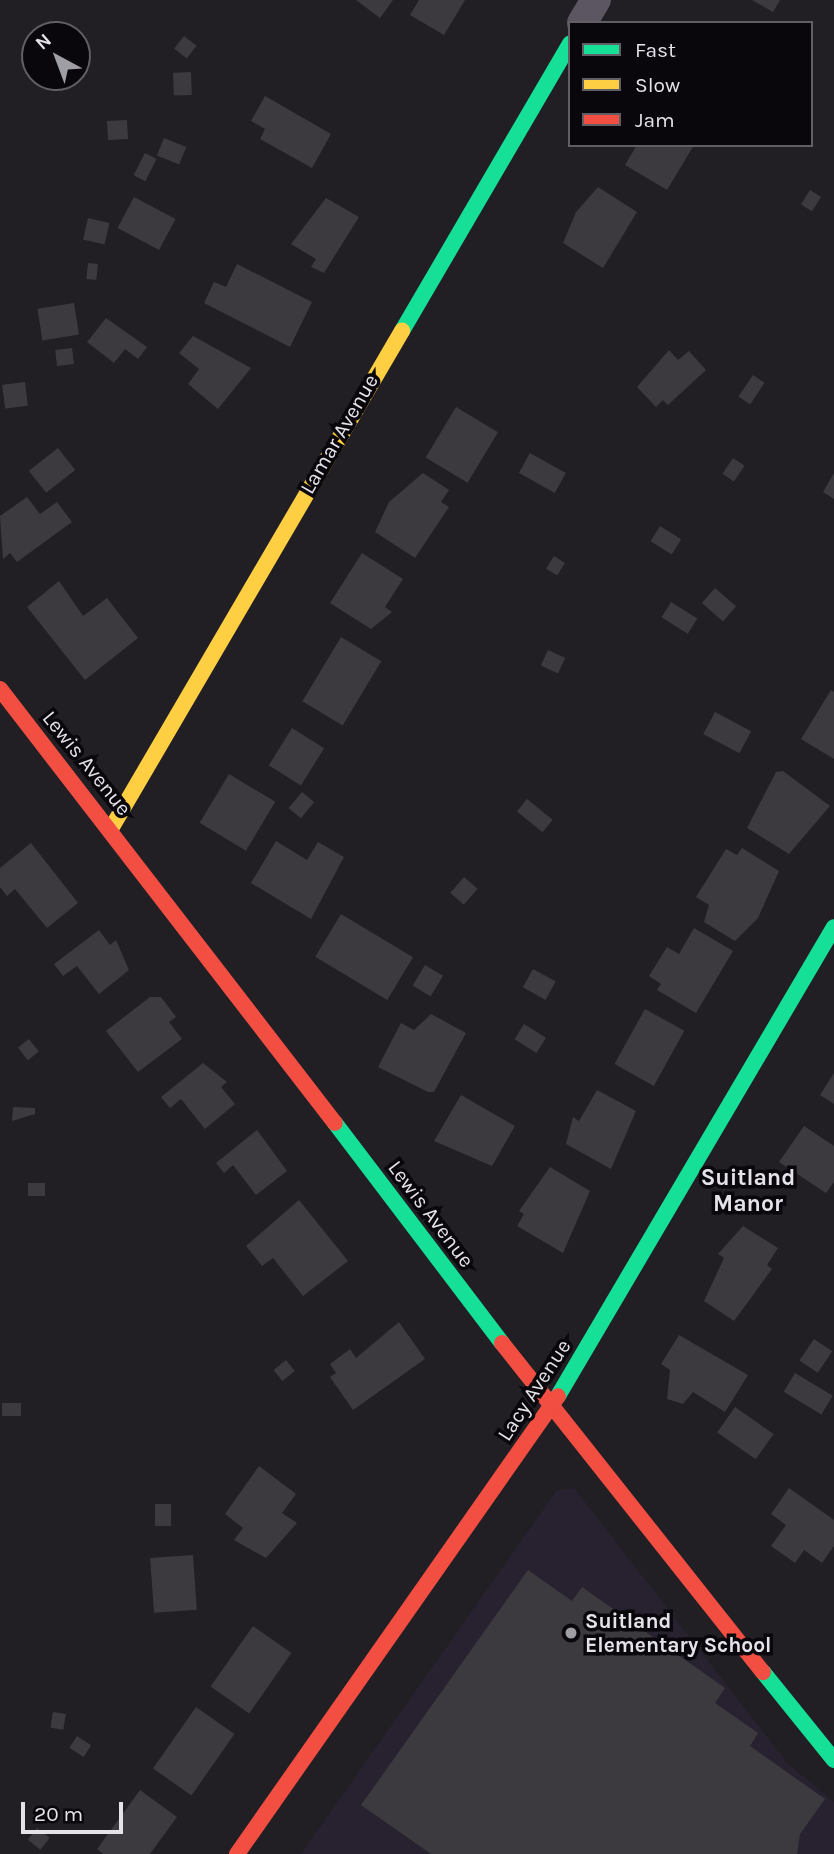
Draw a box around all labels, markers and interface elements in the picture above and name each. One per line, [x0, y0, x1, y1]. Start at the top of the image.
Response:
north arrow [21, 21, 91, 91]
legend [568, 21, 813, 147]
text: N [31, 29, 56, 54]
text: Fast [635, 38, 676, 62]
text: Slow [635, 73, 680, 97]
text: Jam [635, 108, 675, 132]
street label: Lamar Avenue [295, 370, 383, 498]
street label: Lewis Avenue [37, 706, 137, 820]
street label: Lewis Avenue [383, 1156, 479, 1272]
district label: Suitland Manor [701, 1164, 795, 1218]
street label: Lacy Avenue [492, 1334, 576, 1446]
place label: Suitland Elementary School [585, 1608, 771, 1658]
marker: Suitland Elementary School [563, 1625, 579, 1641]
scale bar [24, 1787, 126, 1831]
text: 20 m [34, 1802, 83, 1826]

